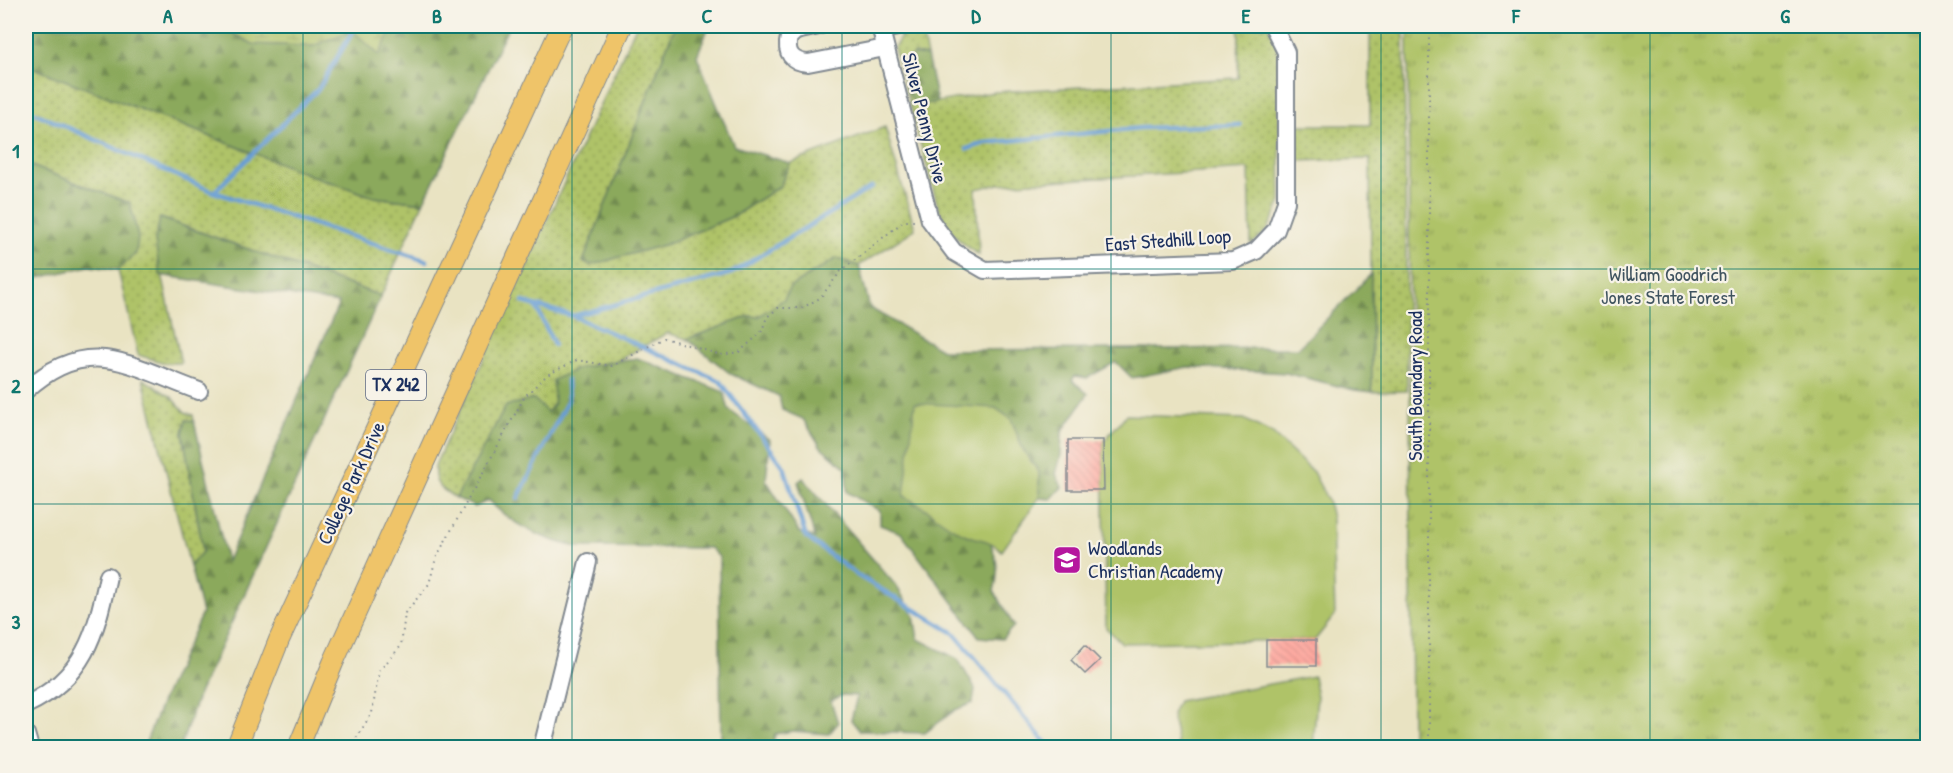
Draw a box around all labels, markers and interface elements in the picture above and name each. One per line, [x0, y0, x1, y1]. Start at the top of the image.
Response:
text: A [163, 2, 173, 29]
text: B [432, 2, 442, 29]
text: C [702, 2, 713, 29]
text: D [971, 2, 981, 29]
text: E [1242, 2, 1251, 29]
text: F [1511, 2, 1521, 29]
text: G [1780, 2, 1790, 29]
street label: Silver Penny Drive [896, 50, 955, 186]
text: 1 [12, 137, 20, 164]
street label: East Stedhill Loop [1104, 222, 1232, 257]
park label: William Goodrich Jones State Forest [1601, 260, 1736, 310]
street label: South Boundary Road [1401, 311, 1428, 461]
road number: TX 242 [366, 370, 426, 400]
text: 2 [11, 372, 21, 399]
street label: College Park Drive [310, 417, 391, 549]
place label: Woodlands Christian Academy [1088, 534, 1223, 584]
school or university icon: Woodlands Christian Academy [1051, 544, 1083, 576]
text: 3 [12, 608, 21, 635]

